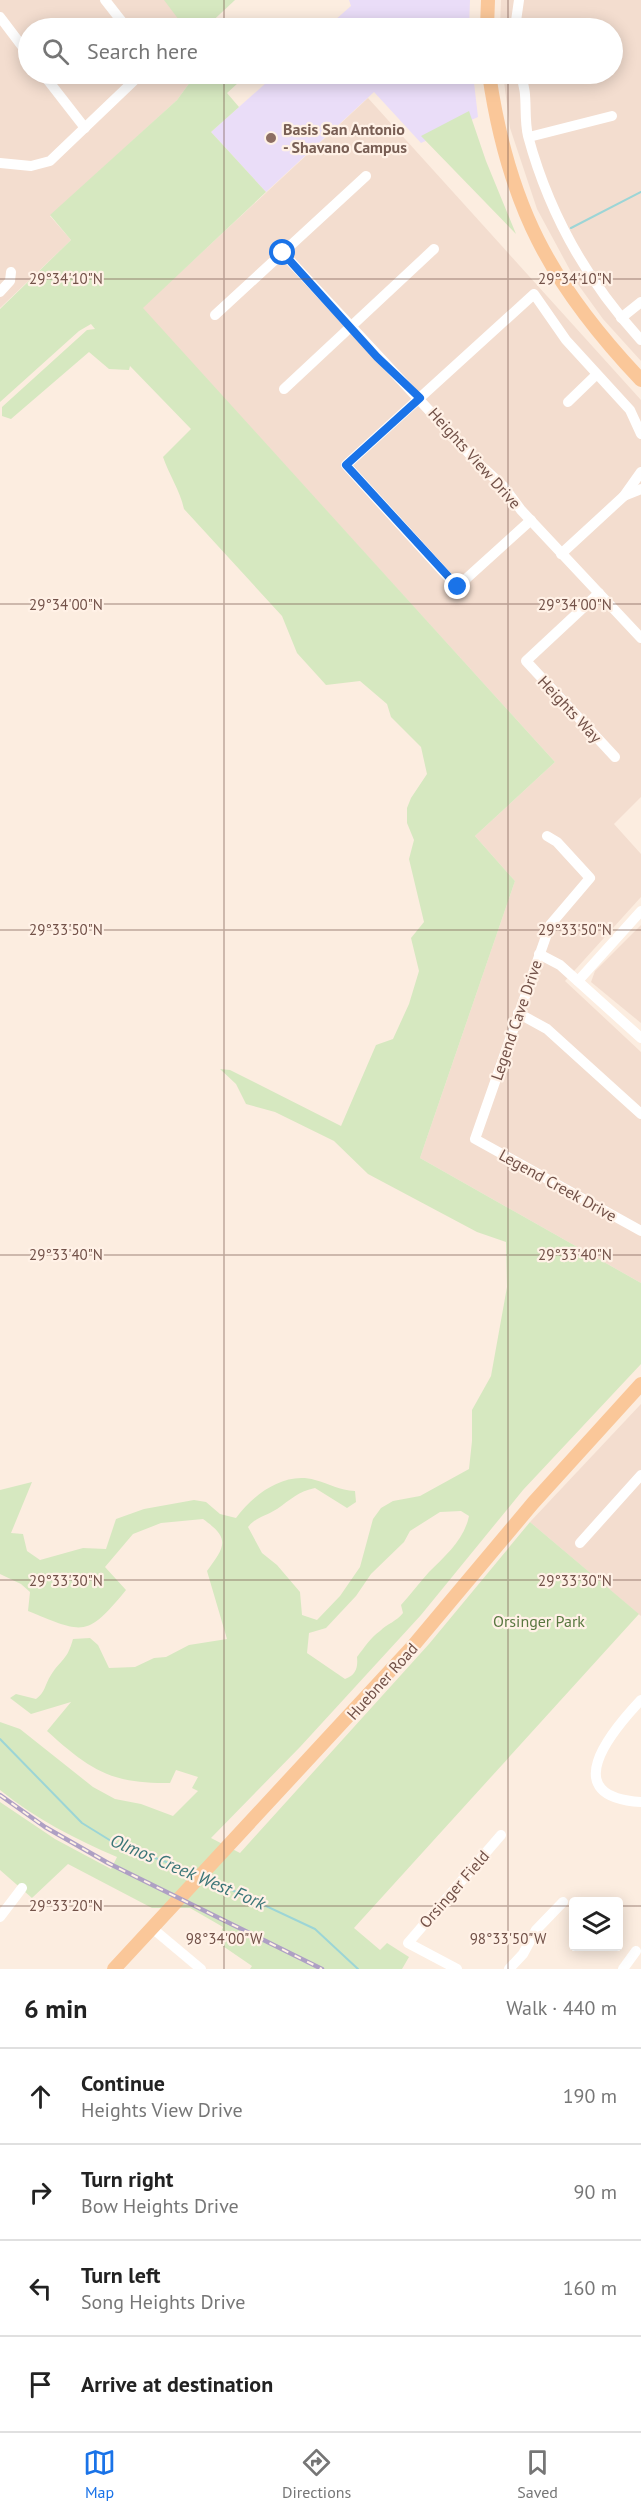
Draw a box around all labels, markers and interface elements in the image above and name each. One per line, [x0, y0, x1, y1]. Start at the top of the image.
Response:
search box [18, 18, 623, 84]
icon: search [39, 35, 72, 68]
text: Search here [87, 37, 198, 65]
place label: Basis San Antonio - Shavano Campus [283, 119, 407, 157]
marker: Basis San Antonio - Shavano Campus [264, 131, 278, 145]
route start [269, 239, 295, 265]
text: 29°34'10"N [29, 269, 103, 288]
text: 29°34'10"N [538, 269, 612, 288]
street label: Heights View Drive [424, 403, 526, 513]
route end [444, 573, 470, 599]
text: 29°34'00"N [29, 595, 103, 614]
text: 29°34'00"N [538, 595, 612, 614]
street label: Heights Way [534, 671, 607, 747]
text: 29°33'50"N [29, 920, 103, 939]
text: 29°33'50"N [538, 920, 612, 939]
street label: Legend Cave Drive [486, 957, 546, 1083]
street label: Legend Creek Drive [496, 1144, 620, 1226]
text: 29°33'40"N [29, 1245, 103, 1264]
text: 29°33'40"N [538, 1245, 612, 1264]
text: 29°33'30"N [29, 1571, 103, 1590]
text: 29°33'30"N [538, 1571, 612, 1590]
park label: Orsinger Park [493, 1611, 585, 1631]
street label: Huebner Road [342, 1638, 422, 1724]
water label: Olmos Creek West Fork [107, 1828, 270, 1915]
street label: Orsinger Field [415, 1846, 493, 1932]
text: 29°33'20"N [29, 1896, 103, 1915]
map controls [569, 1897, 623, 1951]
button: layers [569, 1897, 623, 1951]
text: 98°34'00"W [186, 1929, 263, 1948]
text: 98°33'50"W [470, 1929, 547, 1948]
text: 6 min [24, 1992, 87, 2025]
text: Walk · 440 m [506, 1995, 617, 2021]
text: Continue [81, 2069, 165, 2097]
icon: ahead [24, 2080, 57, 2113]
text: 190 m [563, 2083, 617, 2109]
text: Heights View Drive [81, 2097, 243, 2123]
text: Turn right [81, 2165, 173, 2193]
icon: right [24, 2176, 57, 2209]
text: 90 m [574, 2179, 617, 2205]
text: Bow Heights Drive [81, 2193, 239, 2219]
text: Turn left [81, 2261, 161, 2289]
icon: left [24, 2272, 57, 2305]
text: 160 m [563, 2275, 617, 2301]
text: Song Heights Drive [81, 2289, 245, 2315]
icon: arrive [24, 2368, 57, 2401]
text: Arrive at destination [81, 2370, 273, 2398]
tab: Map [83, 2446, 116, 2502]
tab: Directions [282, 2446, 351, 2502]
tab: Saved [517, 2446, 558, 2502]

